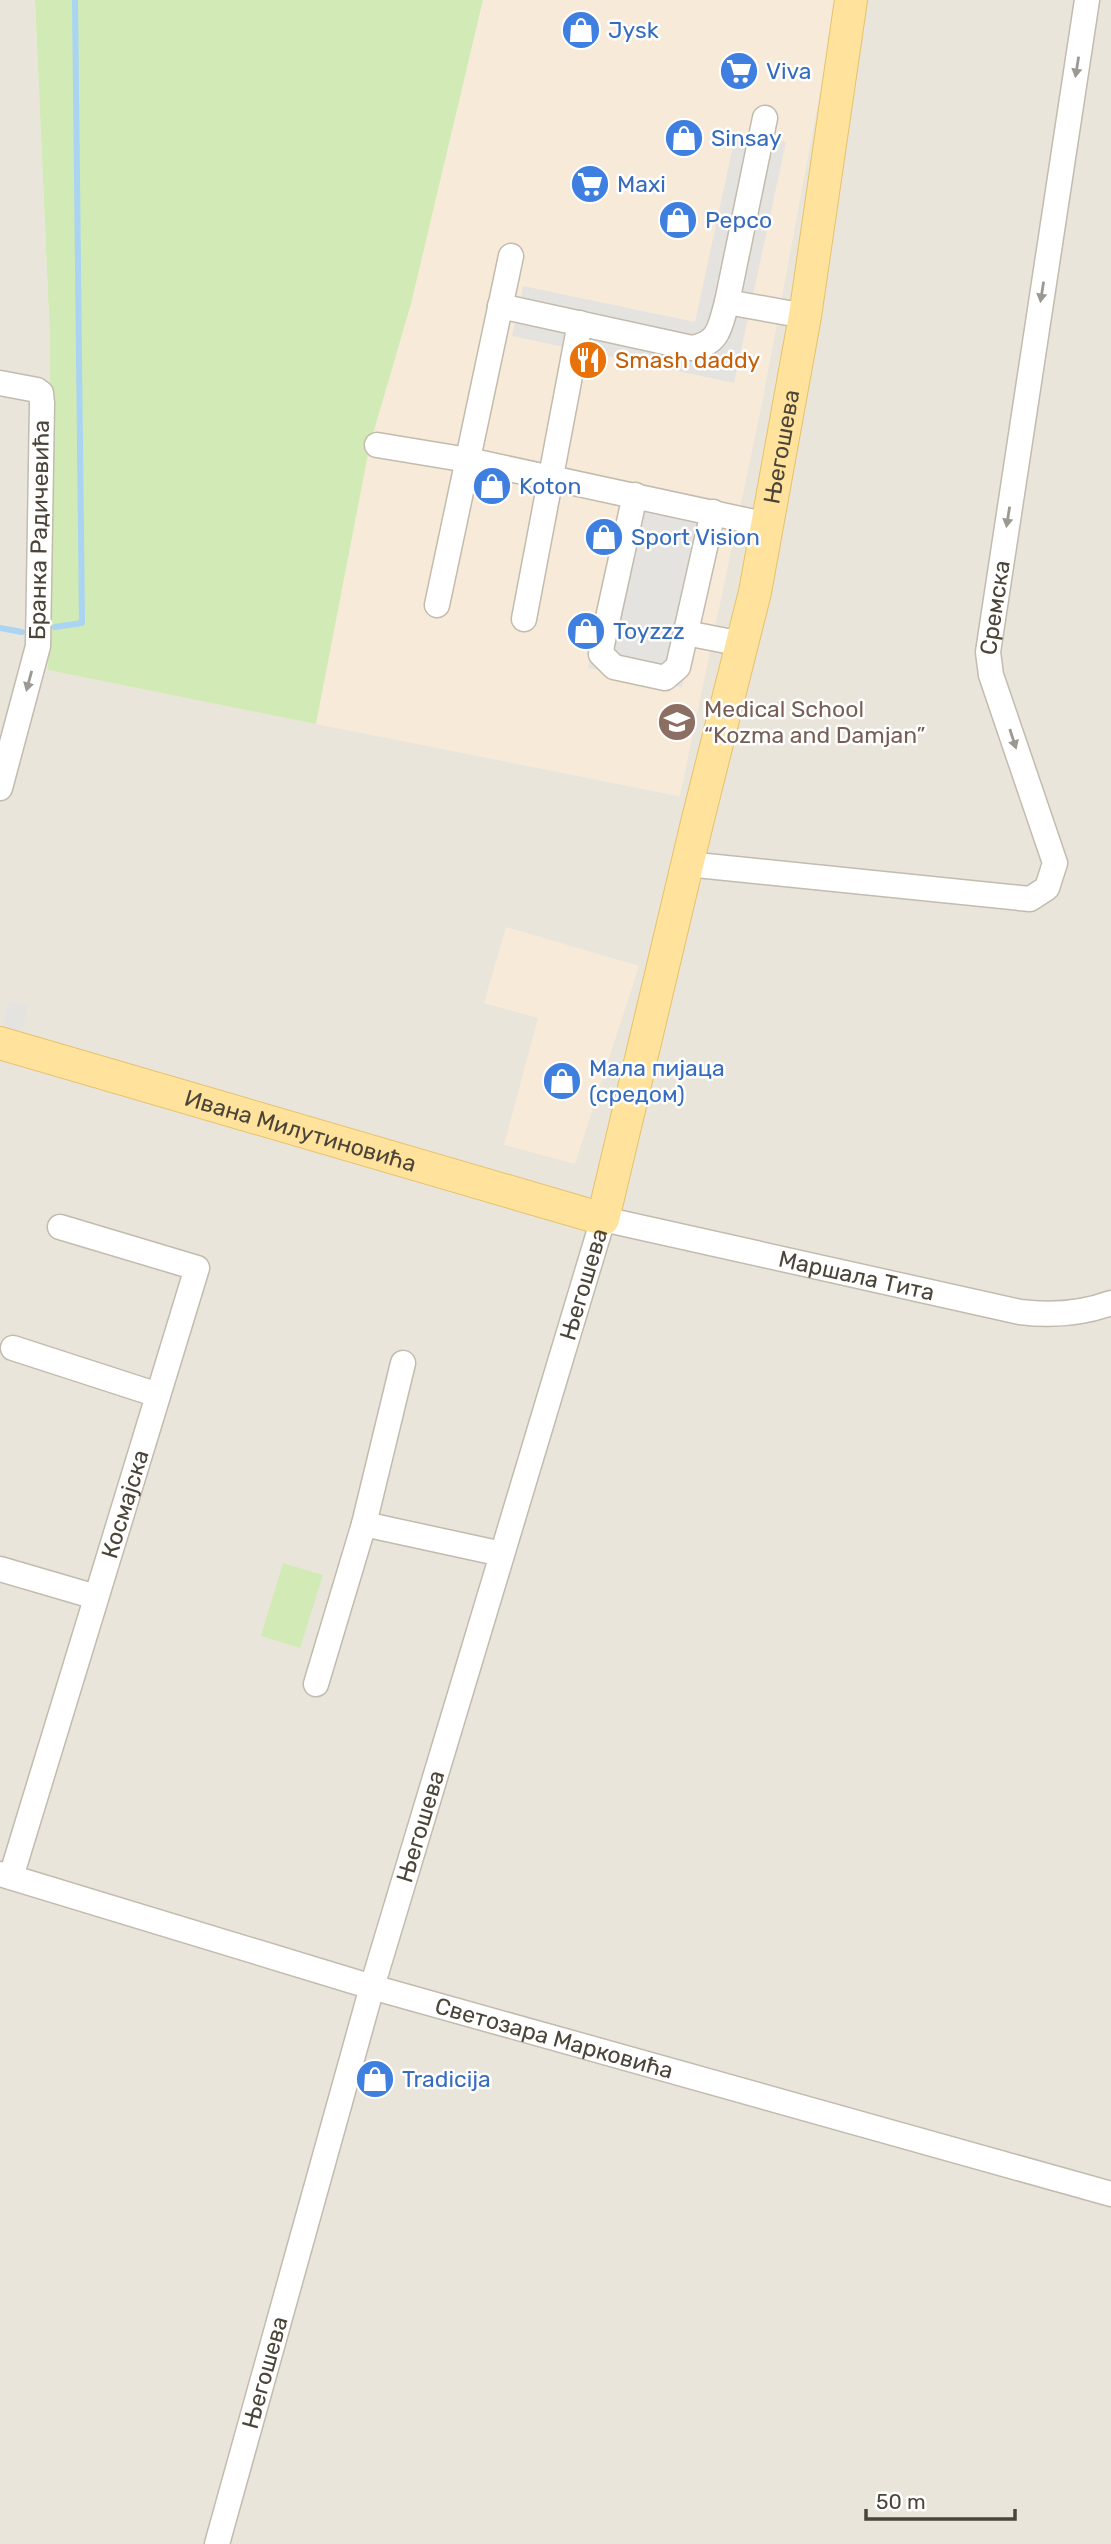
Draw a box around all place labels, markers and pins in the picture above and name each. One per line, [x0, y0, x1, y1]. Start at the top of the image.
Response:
shop icon: Jysk [560, 9, 602, 51]
place label: Jysk [608, 16, 659, 44]
supermarket icon: Viva [718, 50, 760, 92]
place label: Viva [766, 57, 812, 85]
shop icon: Sinsay [663, 117, 705, 159]
place label: Sinsay [711, 124, 782, 152]
supermarket icon: Maxi [569, 163, 611, 205]
place label: Maxi [617, 170, 666, 198]
shop icon: Pepco [657, 199, 699, 241]
place label: Pepco [705, 206, 772, 234]
restaurant icon: Smash daddy [567, 339, 609, 381]
place label: Smash daddy [615, 346, 761, 374]
shop icon: Koton [471, 465, 513, 507]
place label: Koton [519, 472, 581, 500]
shop icon: Sport Vision [583, 516, 625, 558]
place label: Sport Vision [631, 523, 760, 551]
shop icon: Toyzzz [565, 610, 607, 652]
place label: Toyzzz [613, 617, 685, 645]
place label: Medical School “Kozma and Damjan” [704, 695, 925, 749]
school or university icon: Medical School “Kozma and Damjan” [656, 701, 698, 743]
place label: Мала пијаца (средом) [589, 1054, 725, 1108]
shop icon: Мала пијаца (средом) [541, 1060, 583, 1102]
shop icon: Tradicija [354, 2058, 396, 2100]
place label: Tradicija [402, 2065, 491, 2093]

